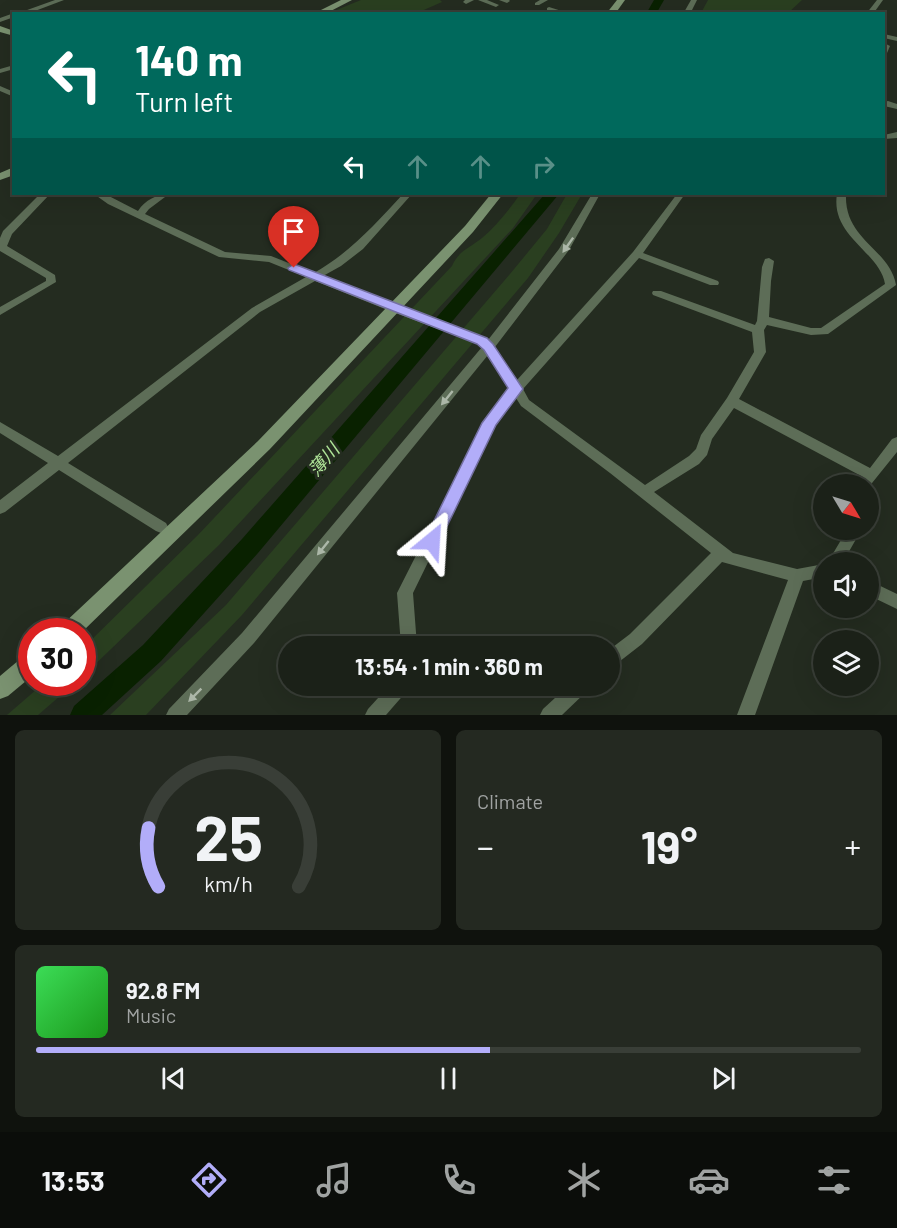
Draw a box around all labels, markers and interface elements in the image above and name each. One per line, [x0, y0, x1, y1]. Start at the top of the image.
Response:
text: 140 m [135, 34, 243, 84]
icon: left [36, 36, 114, 114]
text: Turn left [135, 85, 233, 117]
icon: left [338, 150, 371, 183]
icon: ahead [401, 150, 434, 183]
icon: ahead [464, 150, 497, 183]
icon: right [527, 150, 560, 183]
pin [268, 206, 319, 268]
icon: arrive [277, 215, 310, 248]
one-way arrow [562, 236, 574, 252]
one-way arrow [441, 390, 453, 405]
water label: 薄川 [303, 437, 345, 480]
north arrow [813, 474, 879, 540]
map controls [813, 474, 879, 696]
position arrow [400, 509, 464, 573]
one-way arrow [316, 540, 329, 556]
button: sound [813, 552, 879, 618]
speed limit sign: 30 [18, 618, 96, 696]
button: layers [813, 630, 879, 696]
text: 13:54 · 1 min · 360 m [355, 653, 543, 679]
one-way arrow [188, 688, 202, 703]
text: Climate [477, 789, 543, 813]
text: 25 [194, 799, 262, 873]
text: 19° [641, 819, 697, 873]
text: − [477, 826, 494, 866]
text: + [845, 826, 861, 866]
text: km/h [204, 871, 252, 896]
text: 92.8 FM [126, 977, 200, 1003]
text: Music [126, 1003, 176, 1027]
icon: previous [157, 1062, 190, 1095]
icon: pause [432, 1062, 465, 1095]
icon: next [707, 1062, 740, 1095]
icon: directions [188, 1159, 230, 1201]
icon: music [313, 1159, 355, 1201]
icon: phone [438, 1159, 480, 1201]
icon: climate [563, 1159, 605, 1201]
icon: car [688, 1159, 730, 1201]
icon: filters [813, 1159, 855, 1201]
text: 13:53 [42, 1164, 105, 1196]

